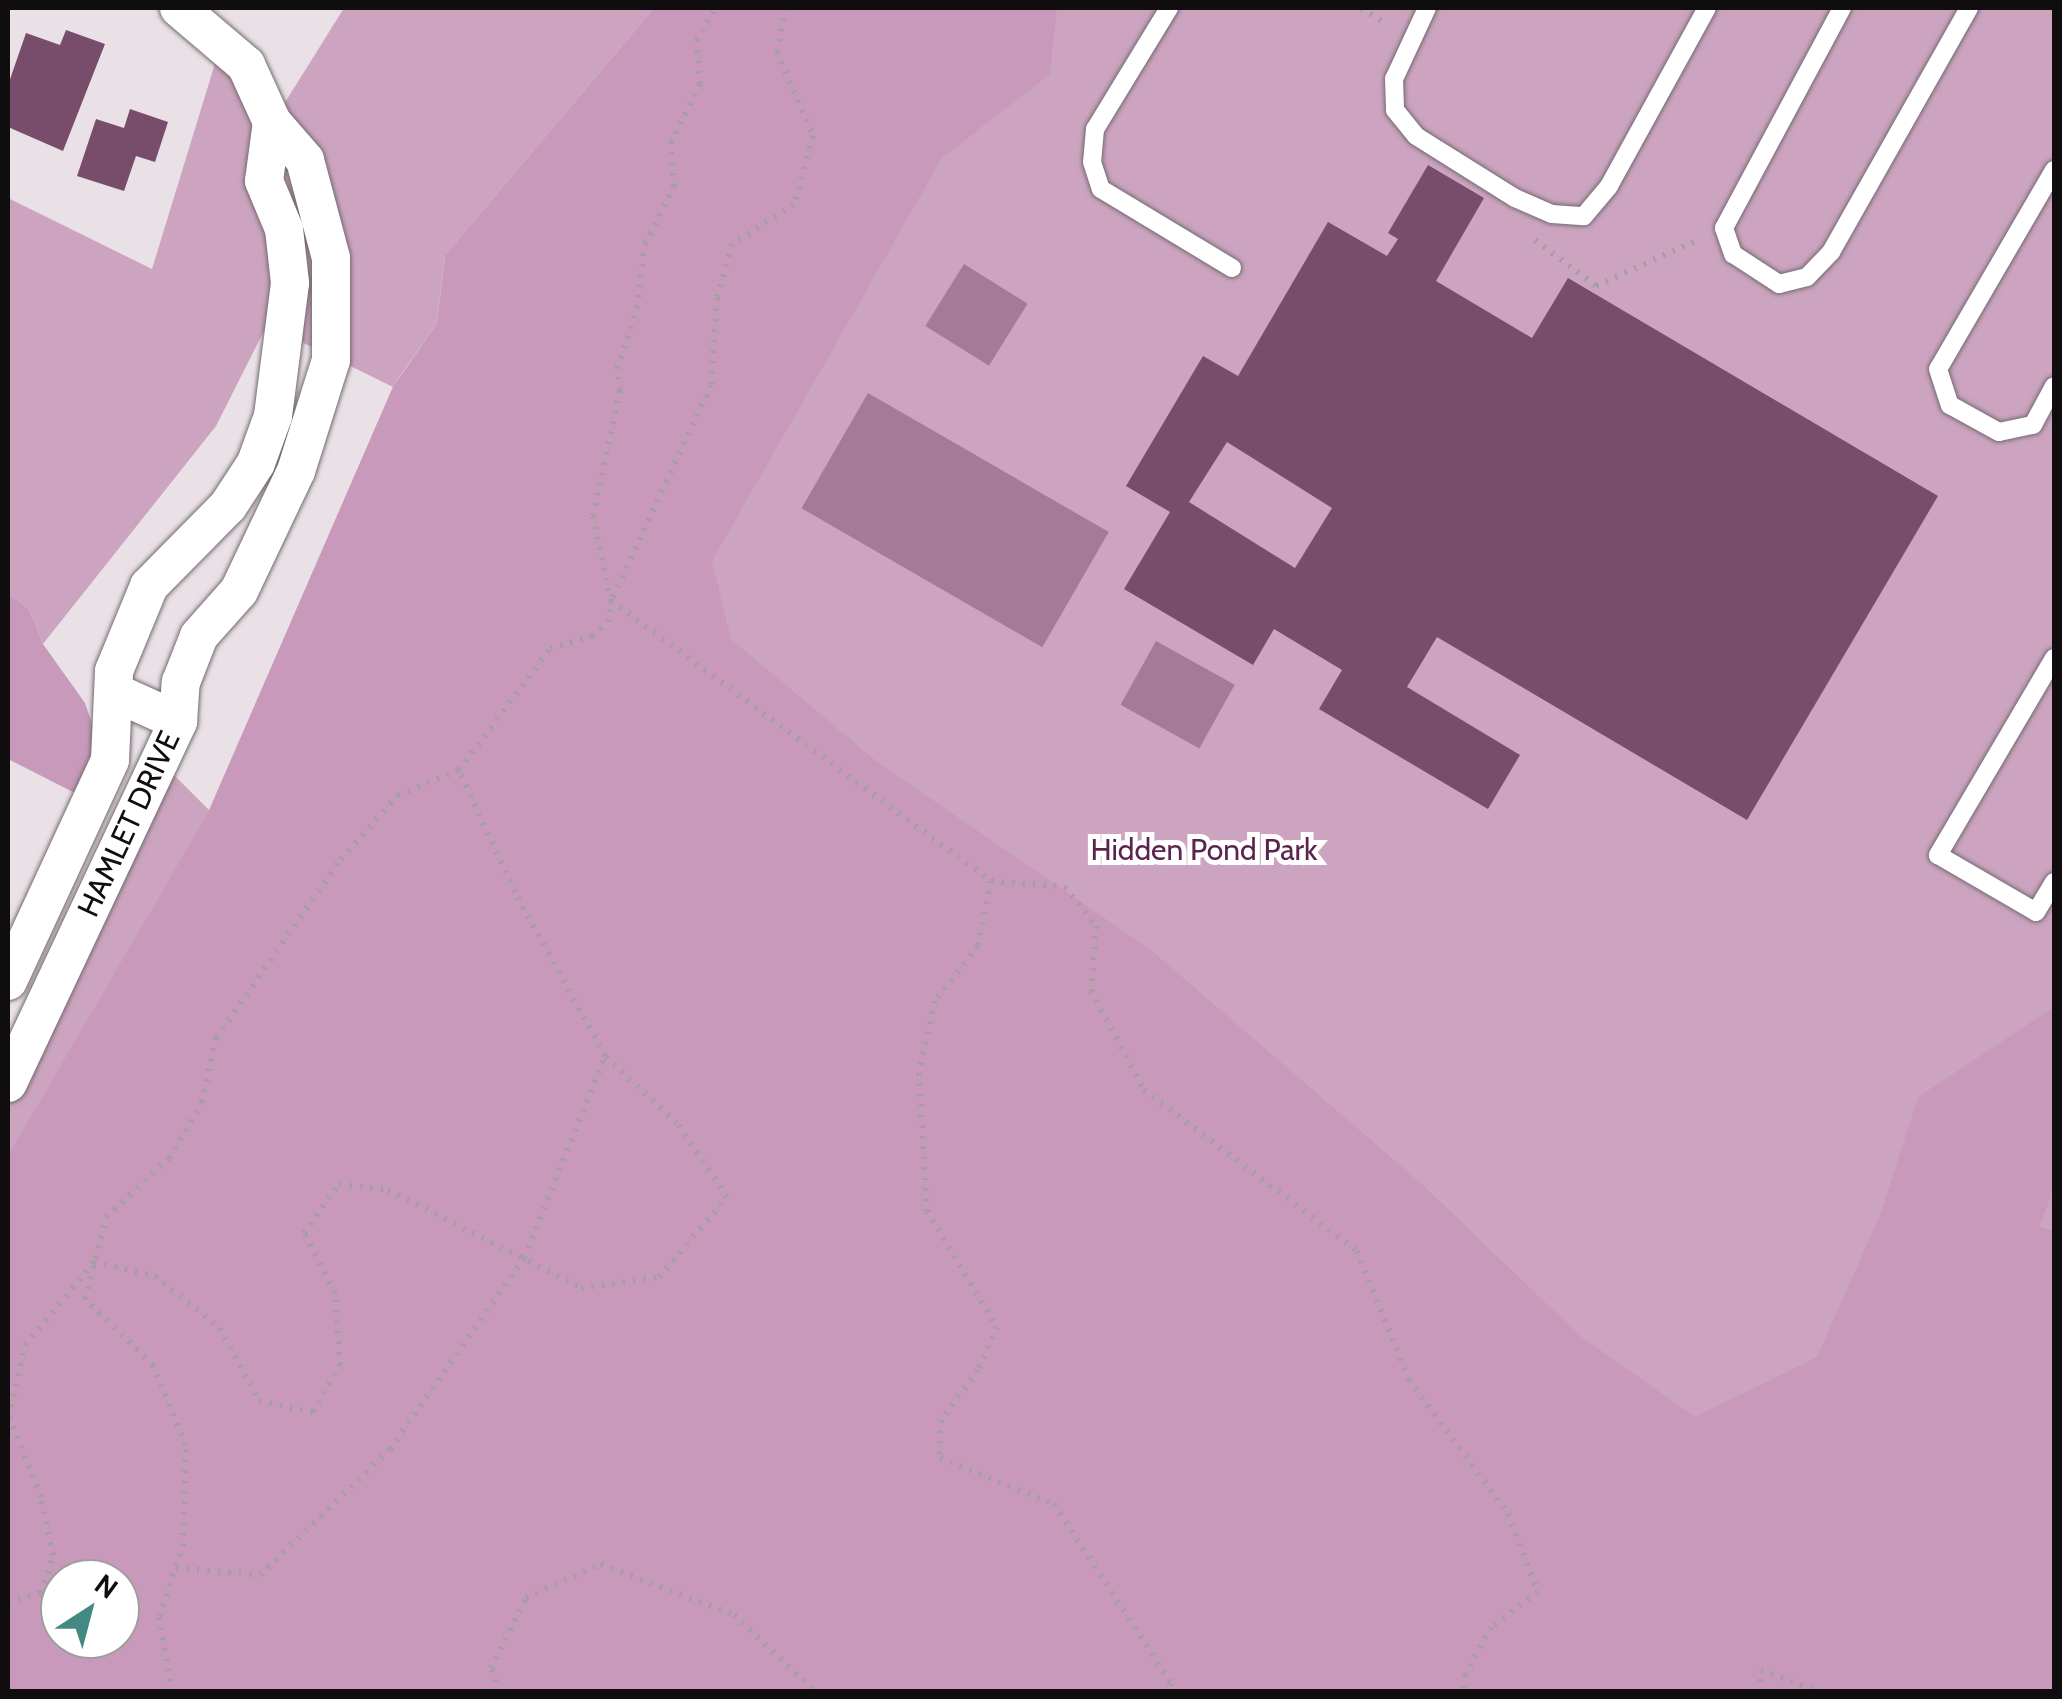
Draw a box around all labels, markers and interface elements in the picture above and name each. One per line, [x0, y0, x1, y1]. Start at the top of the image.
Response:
street label: HAMLET DRIVE [70, 725, 188, 923]
park label: Hidden Pond Park [1091, 832, 1317, 868]
north arrow [40, 1559, 140, 1659]
text: N [88, 1567, 124, 1606]

